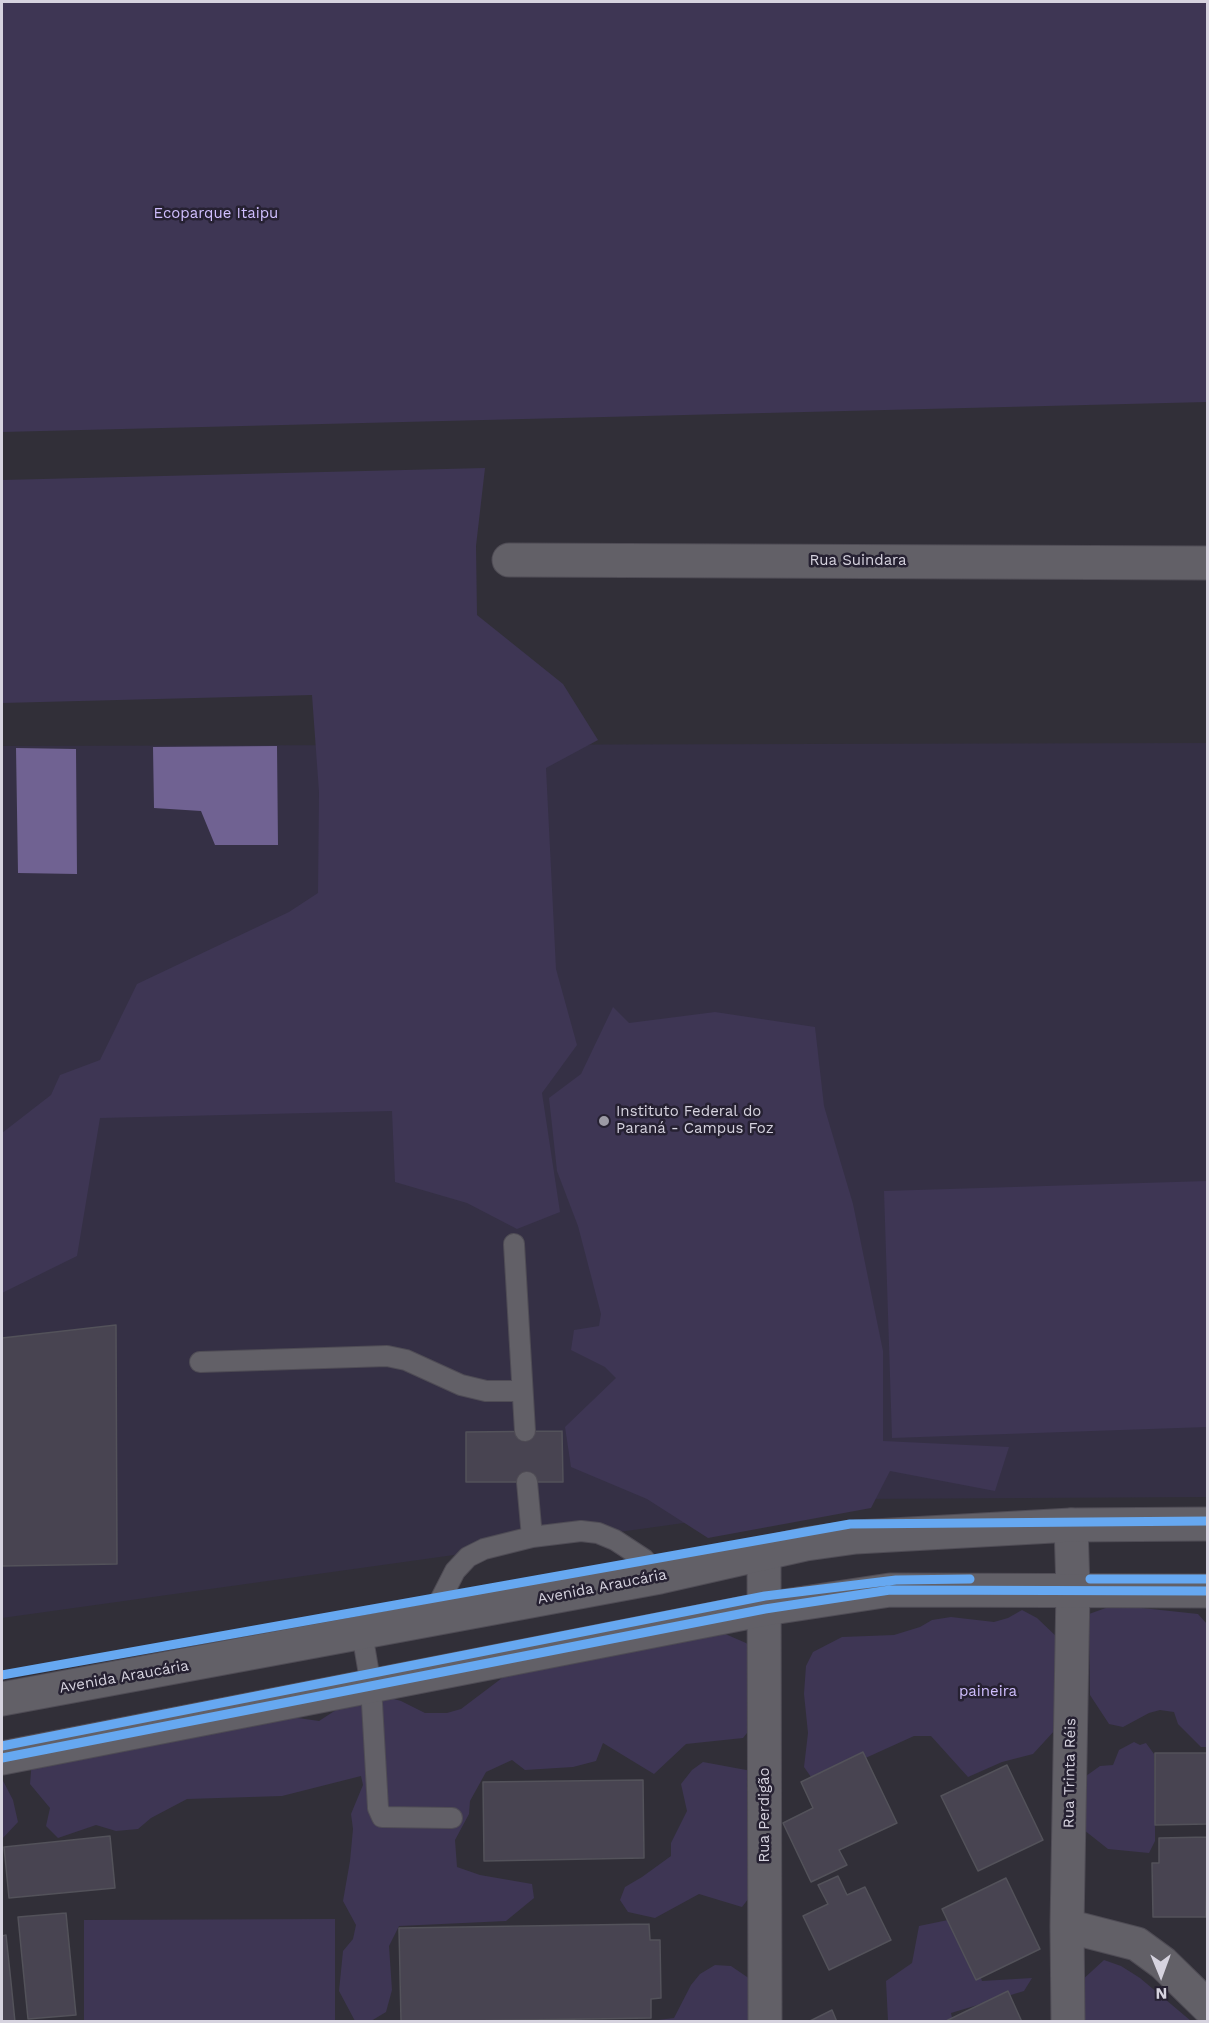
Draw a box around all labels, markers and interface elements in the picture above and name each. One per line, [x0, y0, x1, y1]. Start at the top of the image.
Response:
park label: Ecoparque Itaipu [154, 205, 278, 223]
street label: Rua Suindara [809, 552, 907, 570]
place label: Instituto Federal do Paraná - Campus Foz [616, 1103, 774, 1138]
marker: Instituto Federal do Paraná - Campus Foz [597, 1114, 611, 1128]
street label: Avenida Araucária [536, 1566, 668, 1608]
street label: Avenida Araucária [58, 1657, 190, 1697]
park label: paineira [959, 1683, 1017, 1701]
street label: Rua Trinta Réis [1060, 1718, 1080, 1828]
street label: Rua Perdigão [756, 1767, 774, 1863]
north arrow [1131, 1945, 1191, 2005]
text: N [1155, 1984, 1167, 2003]

